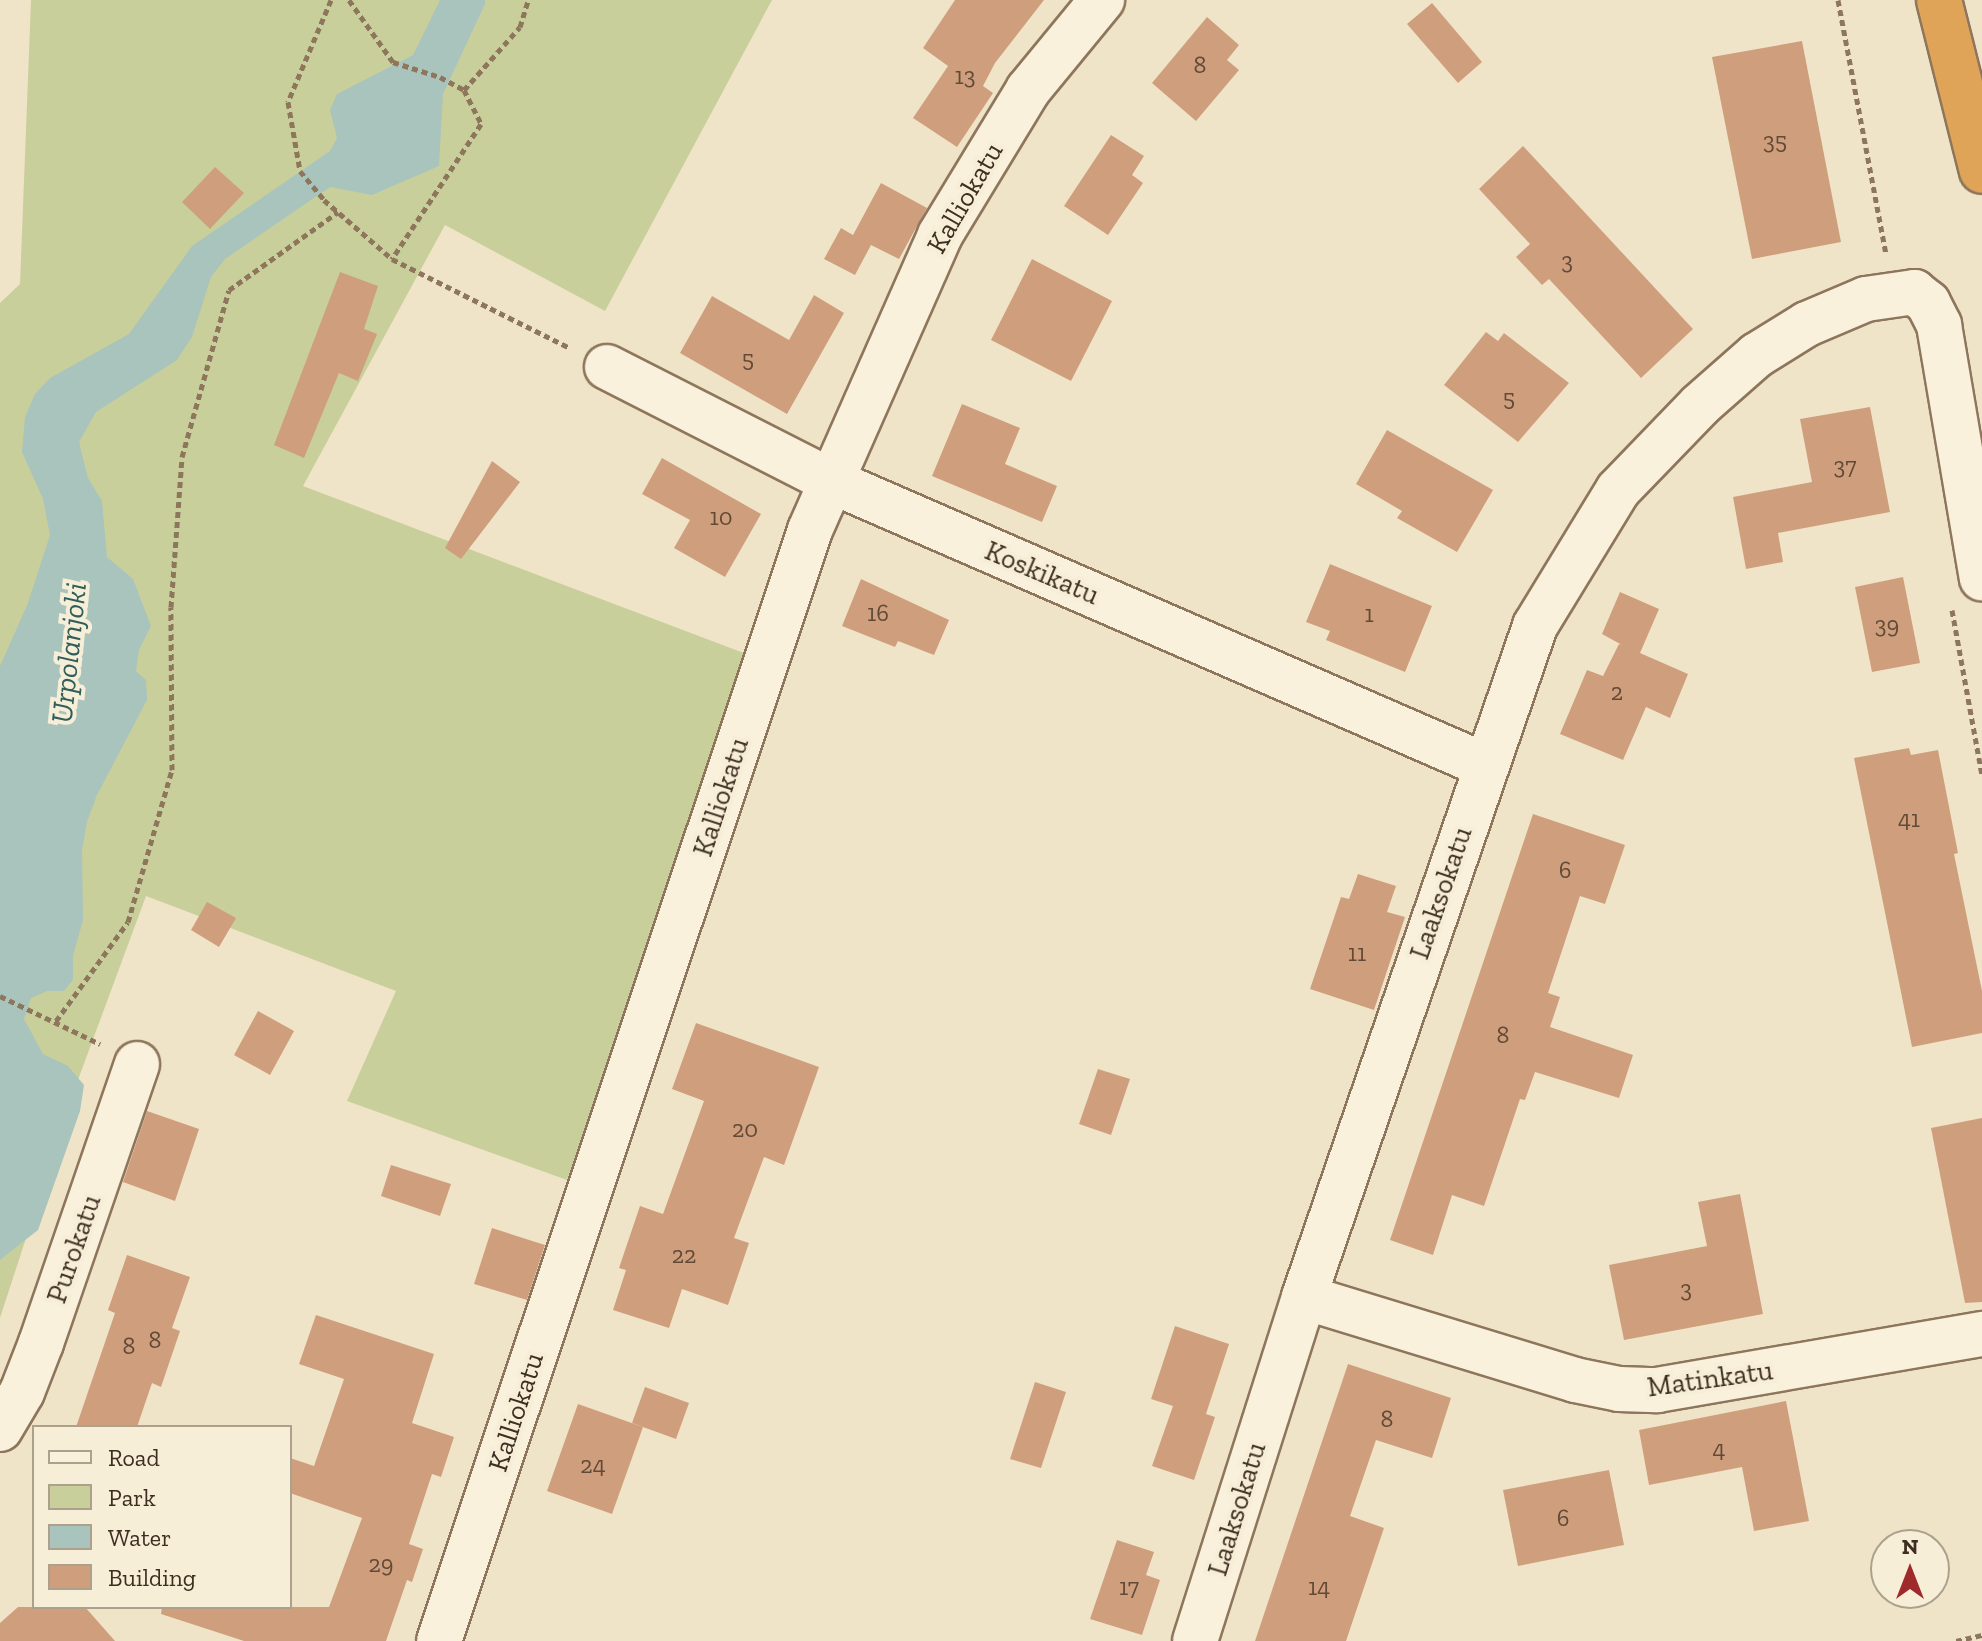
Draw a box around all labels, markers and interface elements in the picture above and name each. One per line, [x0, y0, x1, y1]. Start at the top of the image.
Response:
house number: 8 [1194, 51, 1206, 79]
house number: 13 [955, 62, 975, 90]
house number: 35 [1763, 127, 1787, 155]
street label: Kalliokatu [920, 136, 1010, 260]
house number: 3 [1561, 247, 1573, 275]
house number: 5 [742, 345, 754, 373]
house number: 5 [1503, 384, 1515, 412]
house number: 37 [1833, 452, 1857, 480]
house number: 10 [709, 503, 733, 531]
street label: Koskikatu [980, 534, 1104, 612]
water label: Urpolanjoki [44, 581, 94, 725]
house number: 16 [867, 599, 889, 627]
house number: 1 [1364, 600, 1374, 628]
house number: 39 [1875, 611, 1899, 639]
house number: 2 [1611, 678, 1623, 706]
street label: Kalliokatu [686, 733, 756, 861]
house number: 41 [1898, 805, 1920, 833]
street label: Laaksokatu [1403, 822, 1479, 964]
house number: 6 [1559, 856, 1571, 884]
house number: 11 [1348, 939, 1366, 967]
house number: 8 [1497, 1021, 1509, 1049]
house number: 20 [732, 1115, 758, 1143]
street label: Purokatu [40, 1191, 108, 1307]
house number: 22 [672, 1241, 696, 1269]
house number: 3 [1680, 1275, 1692, 1303]
house number: 8 [149, 1326, 161, 1354]
house number: 8 [123, 1332, 135, 1360]
street label: Kalliokatu [481, 1348, 551, 1476]
street label: Matinkatu [1645, 1354, 1775, 1404]
house number: 8 [1381, 1405, 1393, 1433]
legend [32, 1425, 292, 1609]
house number: 4 [1713, 1435, 1725, 1463]
street label: Laaksokatu [1201, 1438, 1273, 1580]
text: Road [108, 1443, 160, 1472]
house number: 24 [580, 1451, 606, 1479]
text: Park [108, 1483, 156, 1512]
house number: 6 [1557, 1504, 1569, 1532]
text: Water [108, 1523, 171, 1552]
north arrow [1870, 1529, 1950, 1609]
text: N [1902, 1533, 1918, 1560]
house number: 29 [368, 1550, 394, 1578]
text: Building [108, 1563, 196, 1592]
house number: 17 [1119, 1573, 1139, 1601]
house number: 14 [1308, 1573, 1330, 1601]

